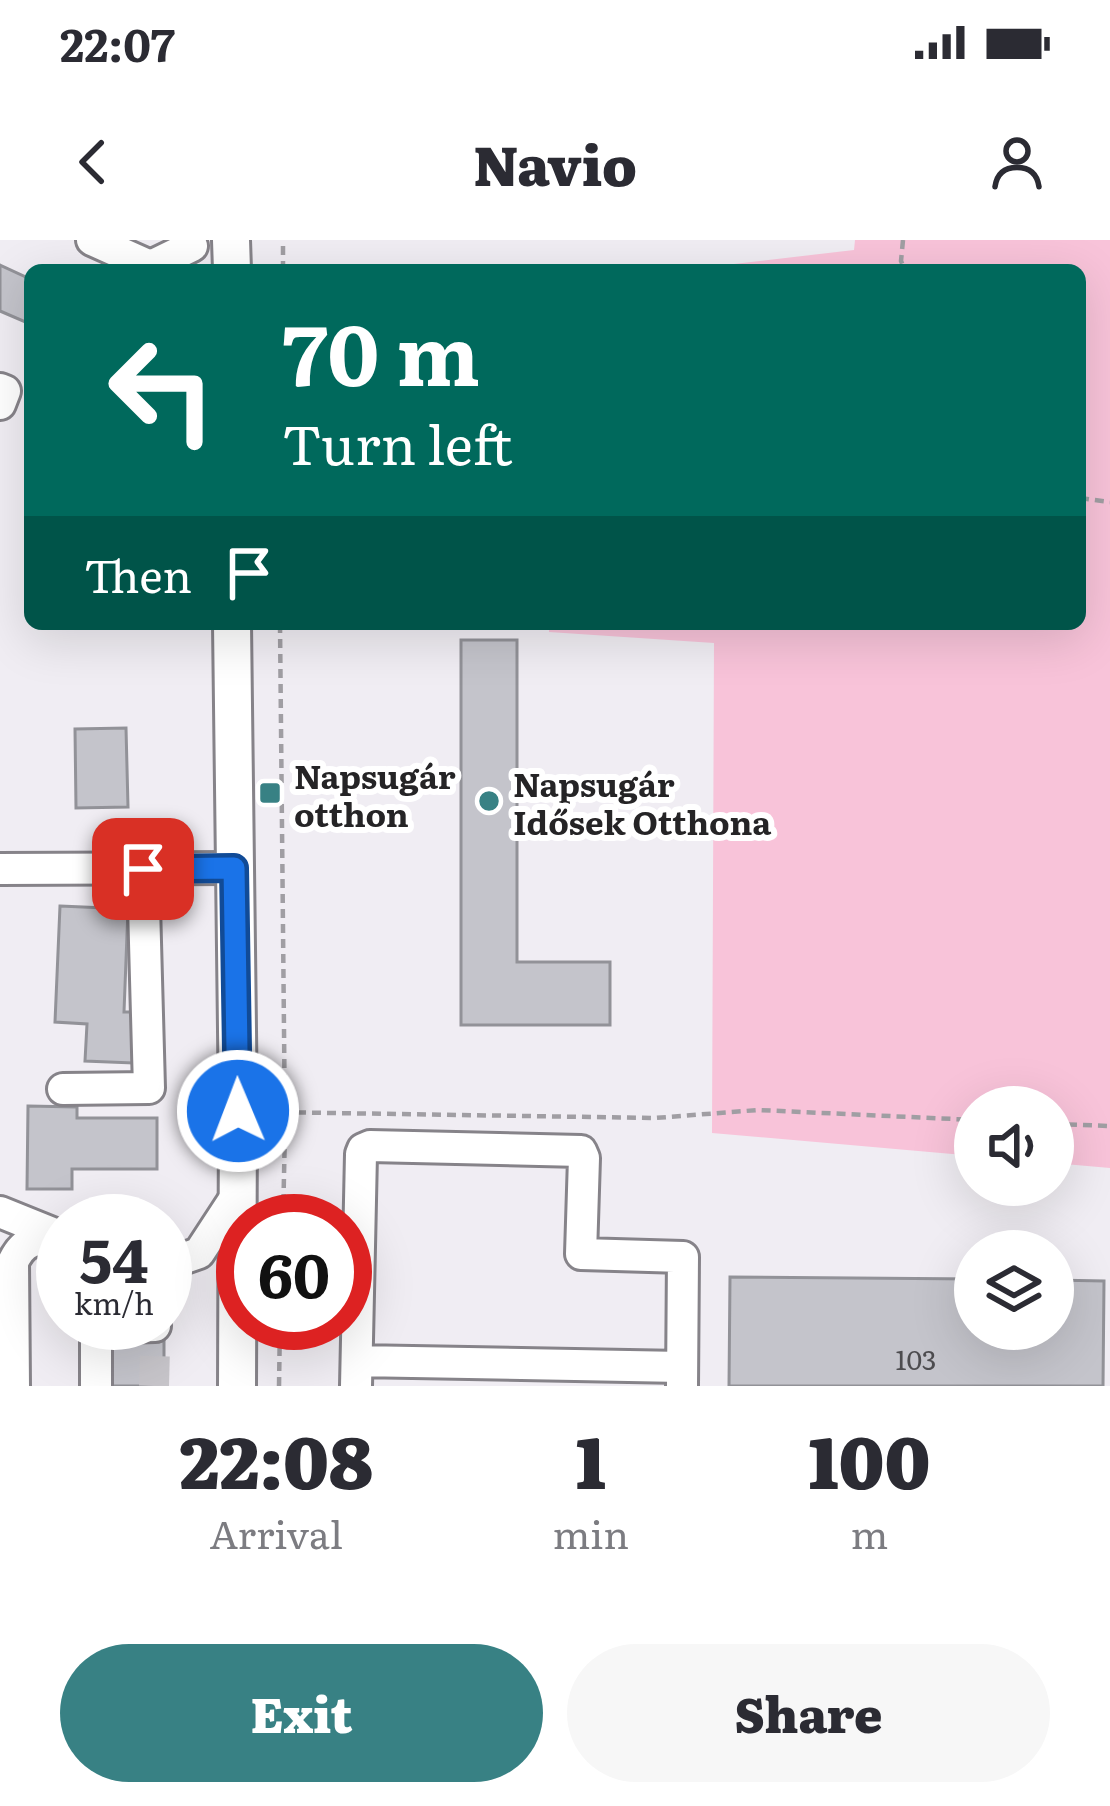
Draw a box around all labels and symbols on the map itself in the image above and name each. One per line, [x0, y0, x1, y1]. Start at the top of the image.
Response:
place label: Napsugár otthon [294, 750, 456, 837]
place label: Napsugár Idősek Otthona [513, 758, 772, 845]
marker: Napsugár otthon [257, 780, 283, 806]
marker: Napsugár Idősek Otthona [476, 788, 502, 814]
pin [92, 818, 194, 920]
position arrow [175, 1048, 301, 1174]
speed limit sign: 60 [216, 1194, 372, 1350]
house number: 103 [896, 1338, 936, 1378]

